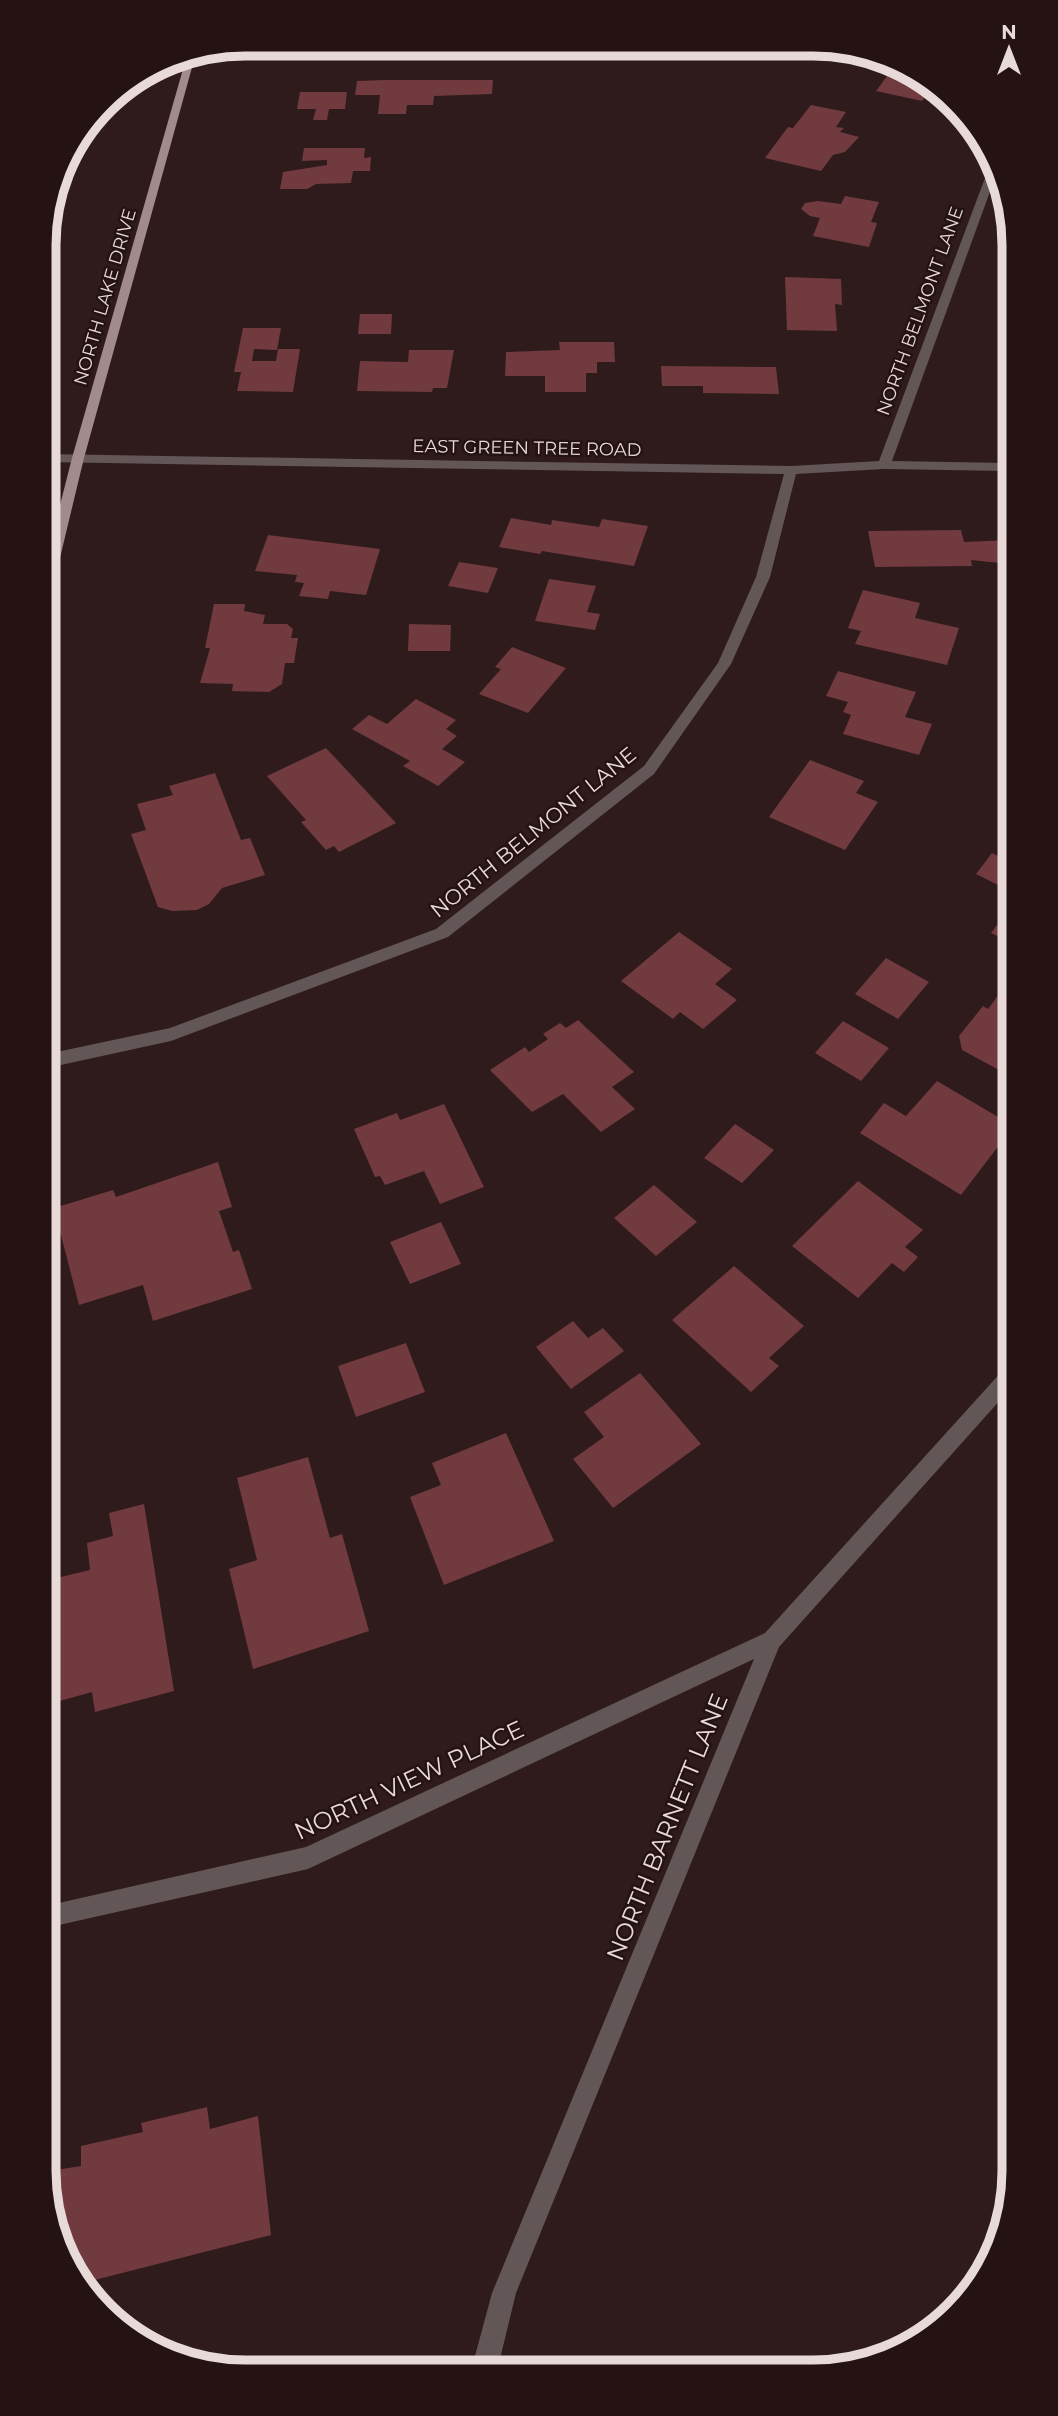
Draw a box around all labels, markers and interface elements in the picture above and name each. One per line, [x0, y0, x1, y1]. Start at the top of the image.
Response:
north arrow [974, 14, 1044, 84]
text: N [1001, 21, 1017, 44]
street label: NORTH BELMONT LANE [872, 204, 968, 418]
street label: NORTH LAKE DRIVE [69, 206, 141, 388]
street label: EAST GREEN TREE ROAD [412, 435, 642, 461]
street label: NORTH BELMONT LANE [425, 741, 641, 923]
street label: NORTH BARNETT LANE [600, 1689, 734, 1965]
street label: NORTH VIEW PLACE [290, 1714, 528, 1846]

